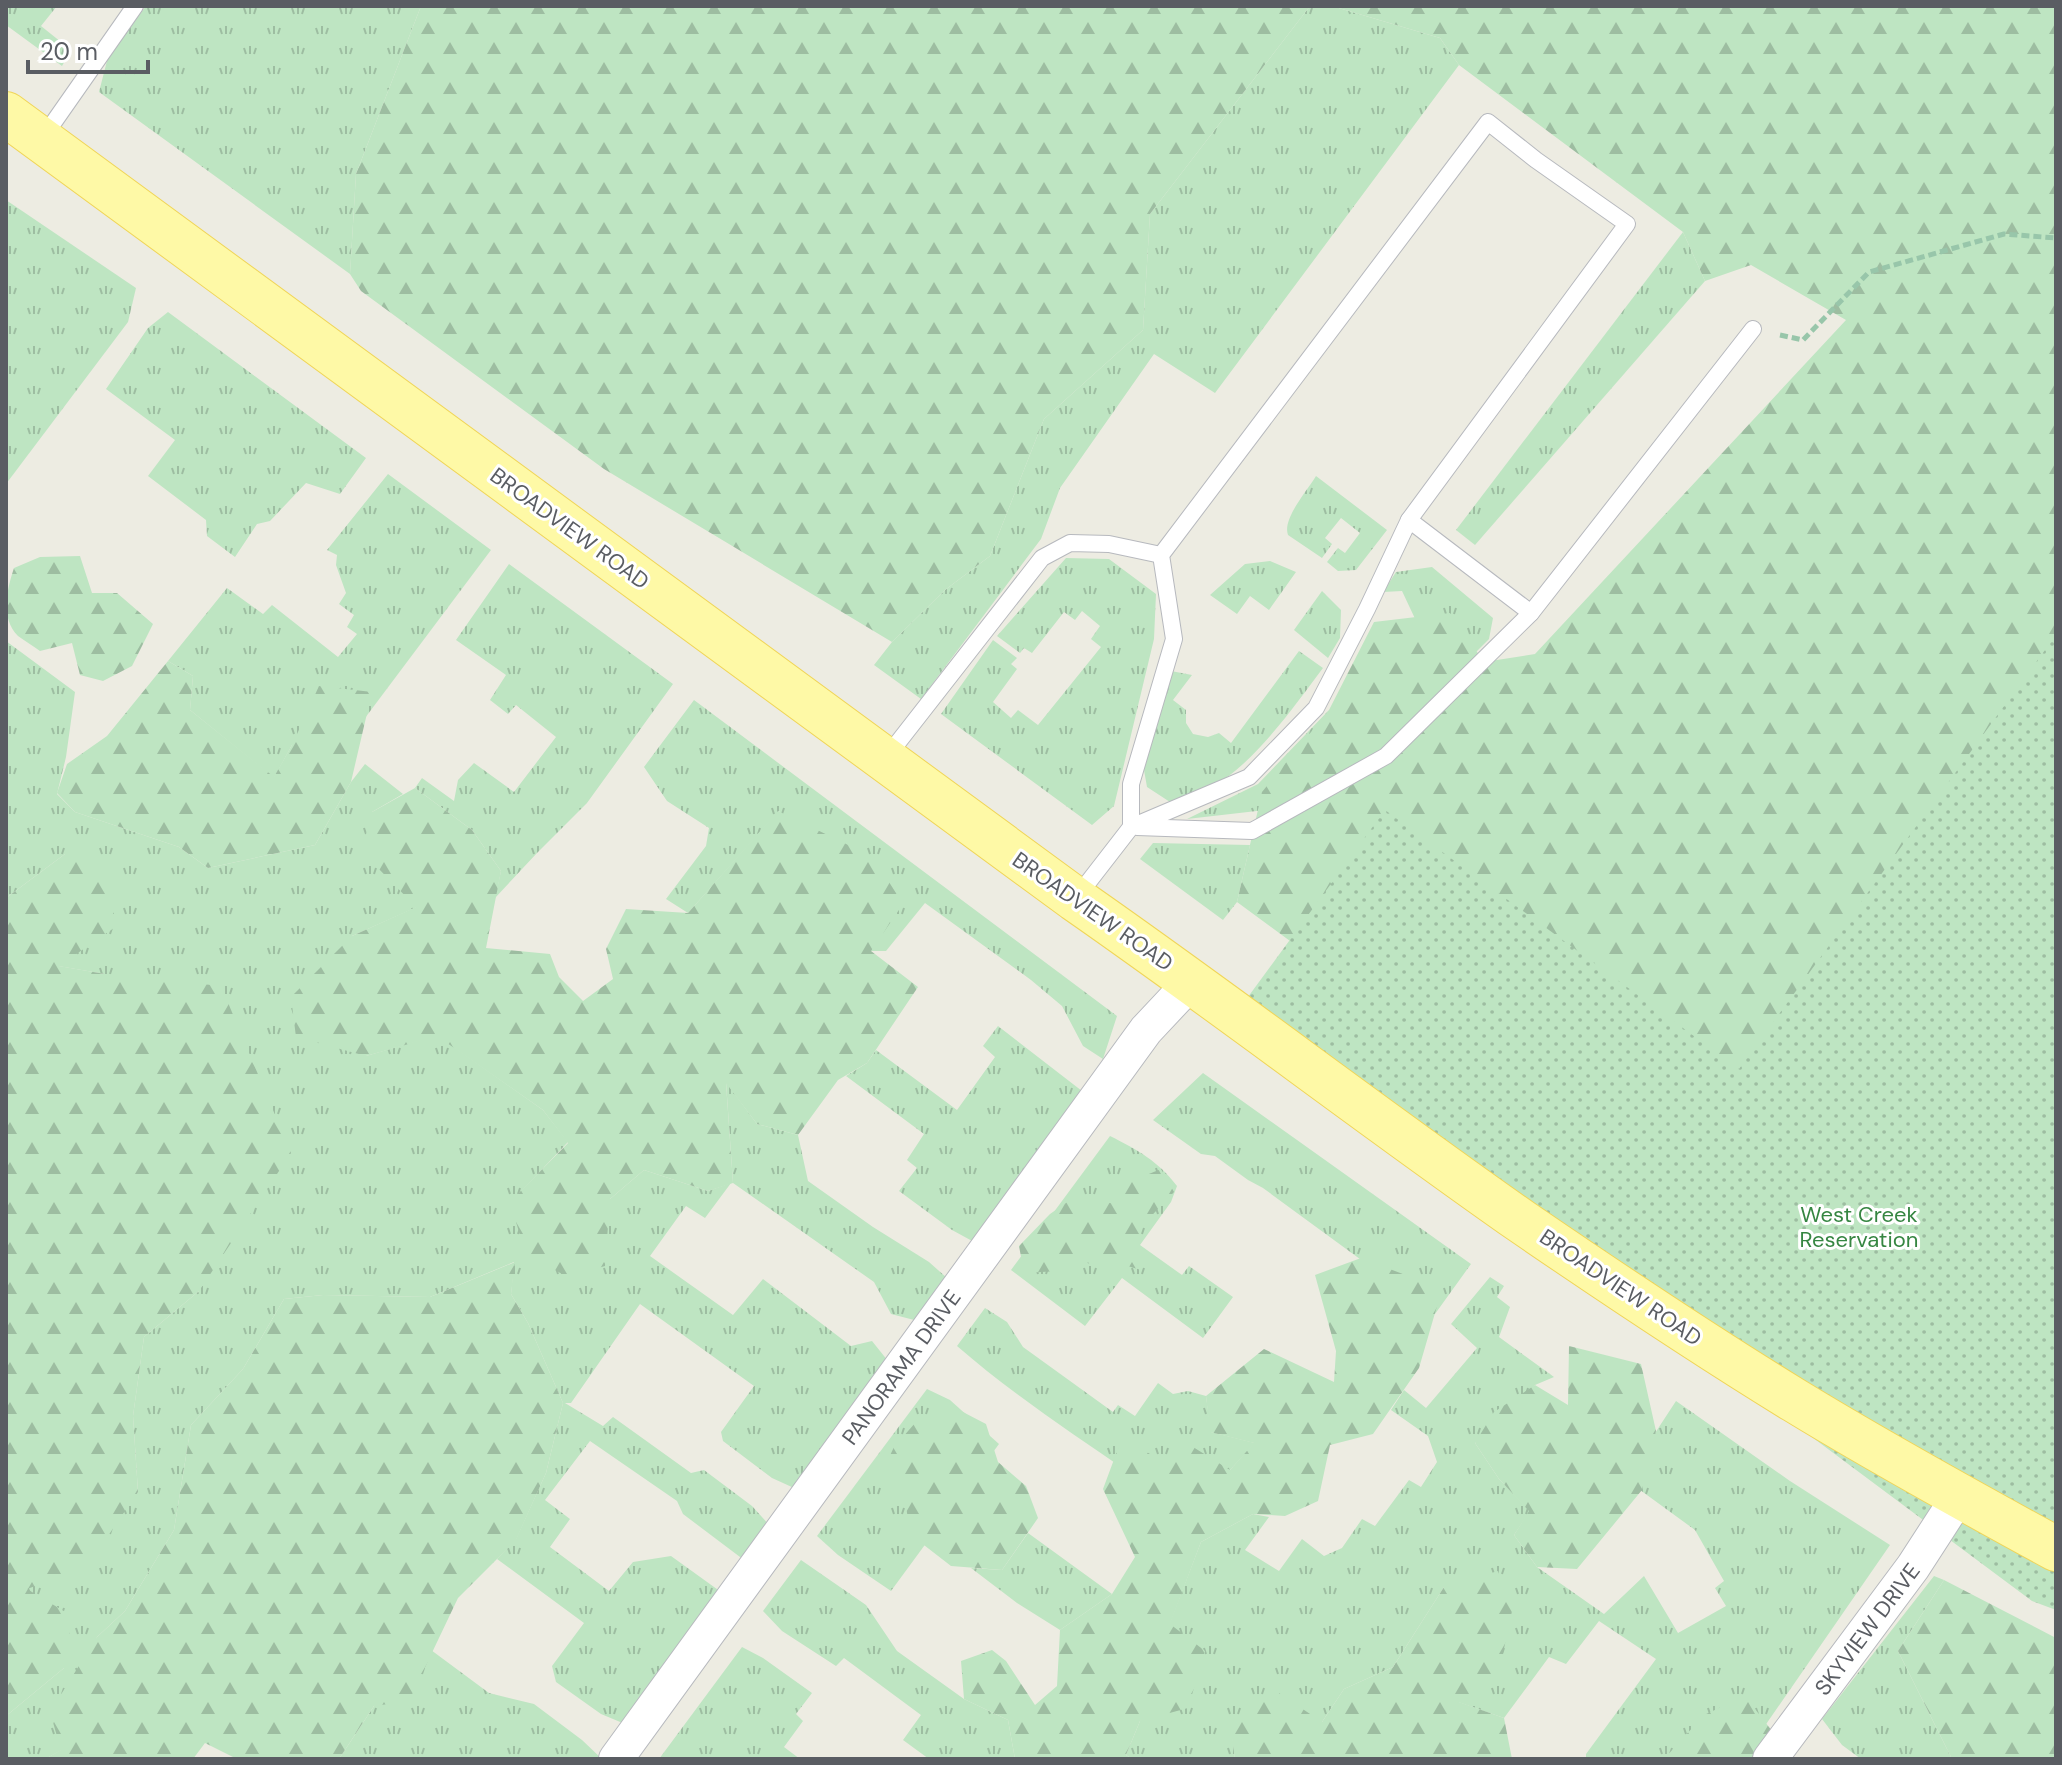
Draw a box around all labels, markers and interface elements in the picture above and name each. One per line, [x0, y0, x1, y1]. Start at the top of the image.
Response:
scale bar [28, 24, 148, 74]
text: 20 m [40, 36, 98, 67]
street label: BROADVIEW ROAD [484, 461, 655, 596]
street label: BROADVIEW ROAD [1007, 845, 1179, 978]
park label: West Creek Reservation [1800, 1200, 1918, 1254]
street label: BROADVIEW ROAD [1534, 1222, 1707, 1352]
street label: PANORAMA DRIVE [835, 1284, 967, 1451]
street label: SKYVIEW DRIVE [1808, 1557, 1927, 1701]

